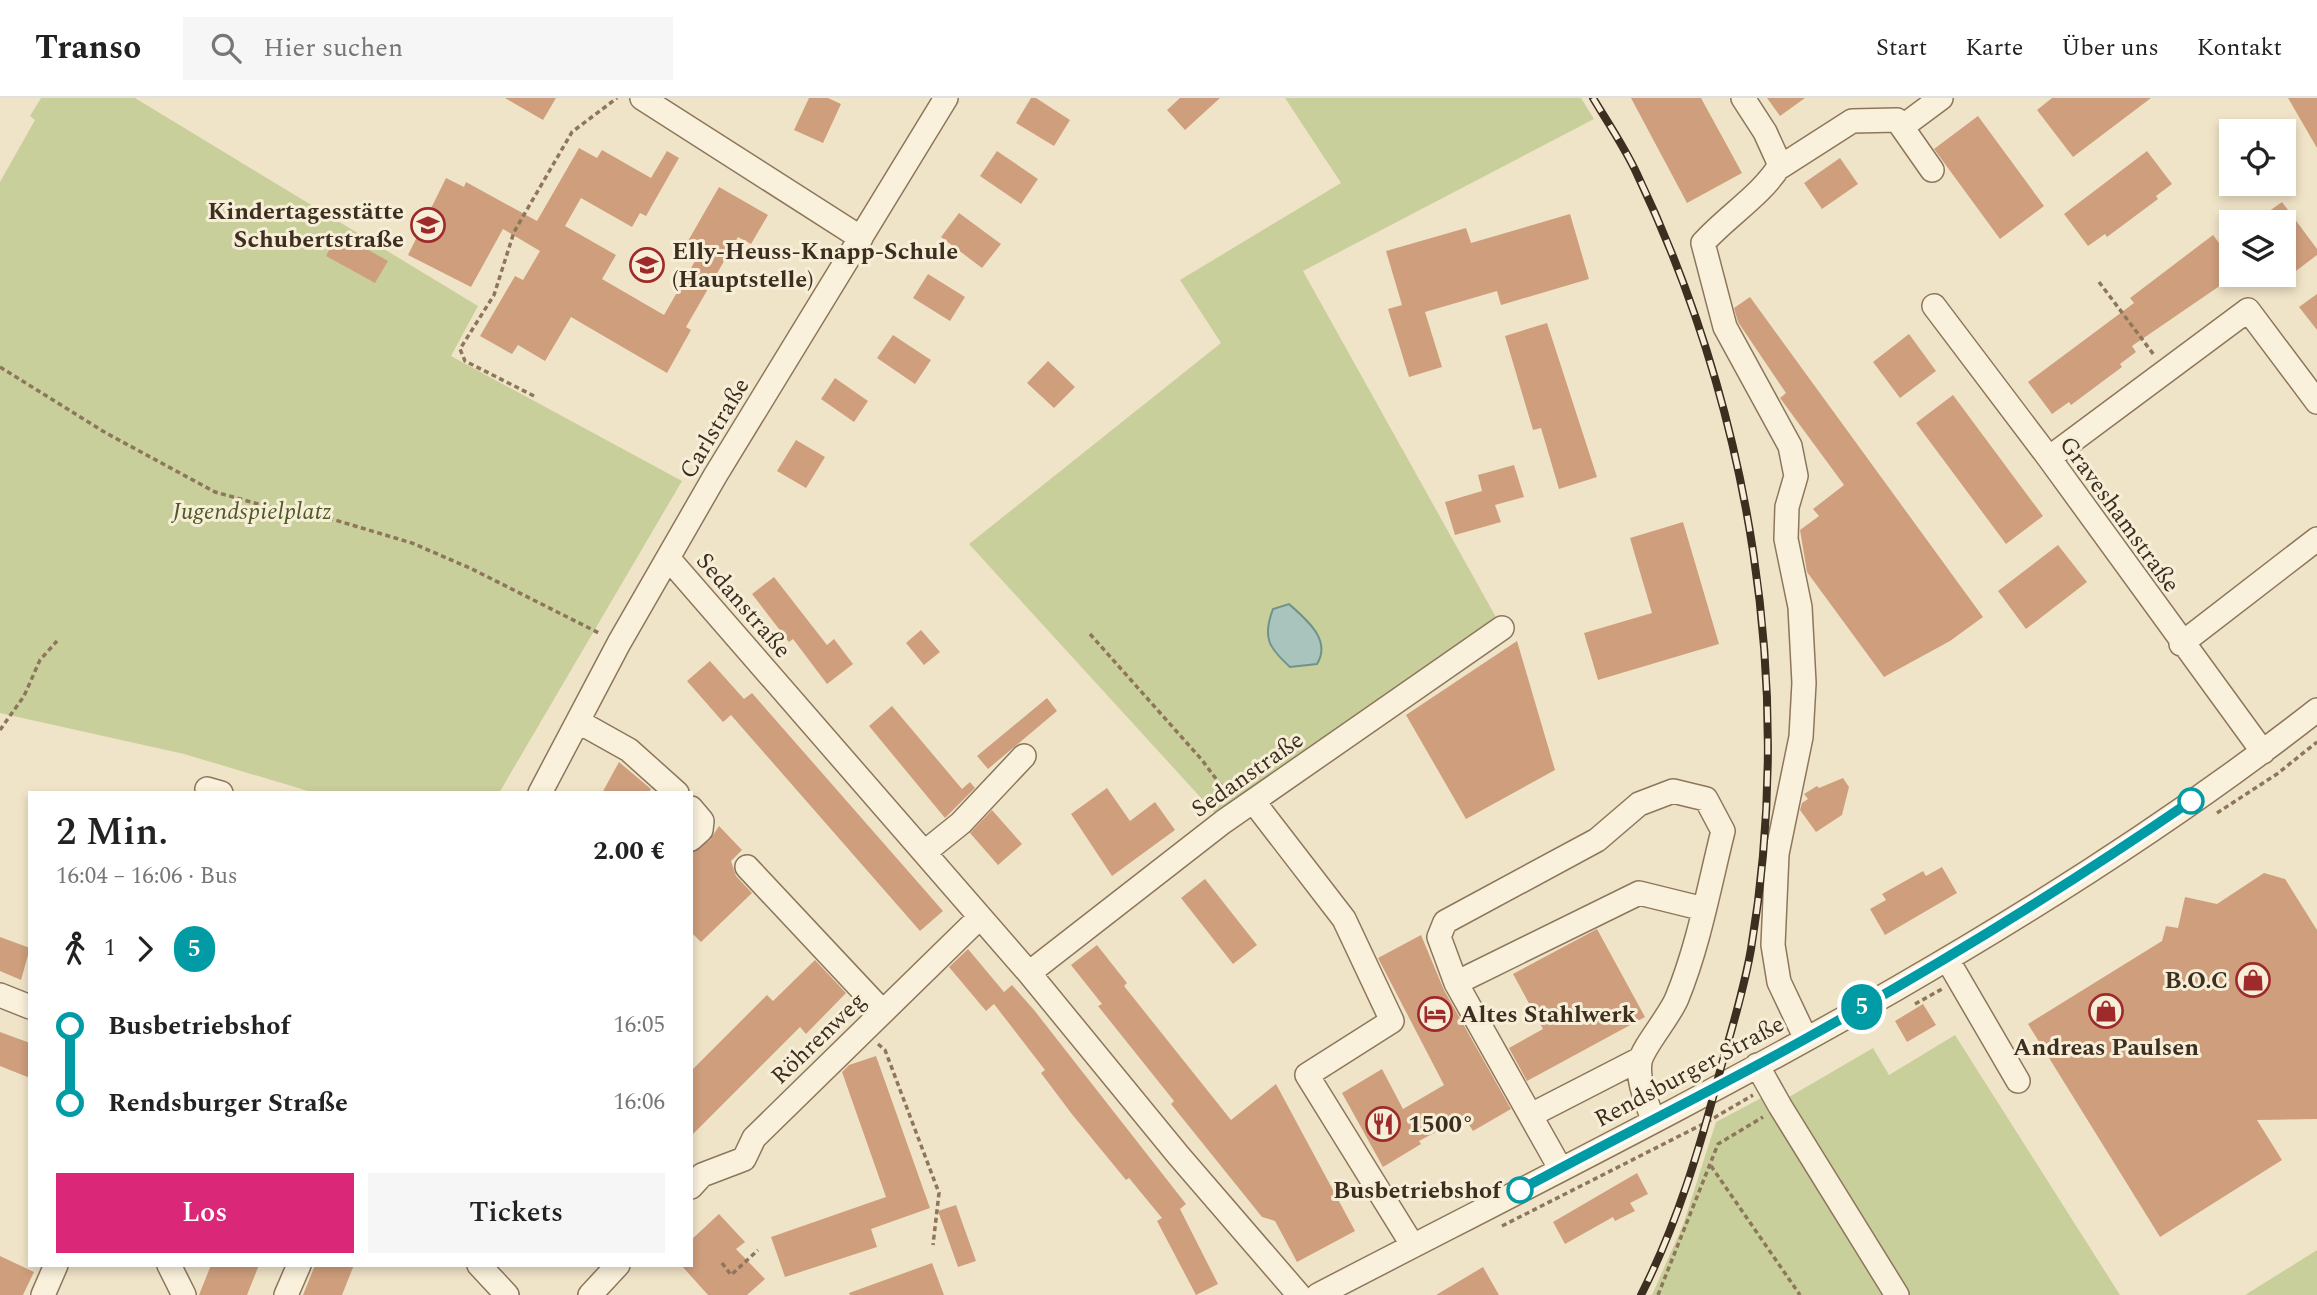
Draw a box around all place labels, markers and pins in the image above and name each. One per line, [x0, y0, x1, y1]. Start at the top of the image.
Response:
place label: Kindertagesstätte Schubertstraße [208, 194, 404, 258]
school or university icon: Kindertagesstätte Schubertstraße [409, 206, 447, 244]
place label: Elly-Heuss-Knapp-Schule (Hauptstelle) [672, 234, 958, 298]
school or university icon: Elly-Heuss-Knapp-Schule (Hauptstelle) [628, 246, 666, 284]
unlabelled marker [2178, 788, 2204, 814]
shop icon: B.O.C [2234, 961, 2272, 999]
place label: B.O.C [2165, 963, 2228, 999]
shop icon: Andreas Paulsen [2087, 992, 2125, 1030]
hotel icon: Altes Stahlwerk [1416, 995, 1454, 1033]
place label: Altes Stahlwerk [1460, 997, 1636, 1033]
place label: Andreas Paulsen [2013, 1030, 2199, 1066]
restaurant icon: 1500° [1364, 1105, 1402, 1143]
place label: 1500° [1408, 1107, 1474, 1143]
place label: Busbetriebshof [1333, 1173, 1503, 1209]
marker: Busbetriebshof [1507, 1177, 1533, 1203]

